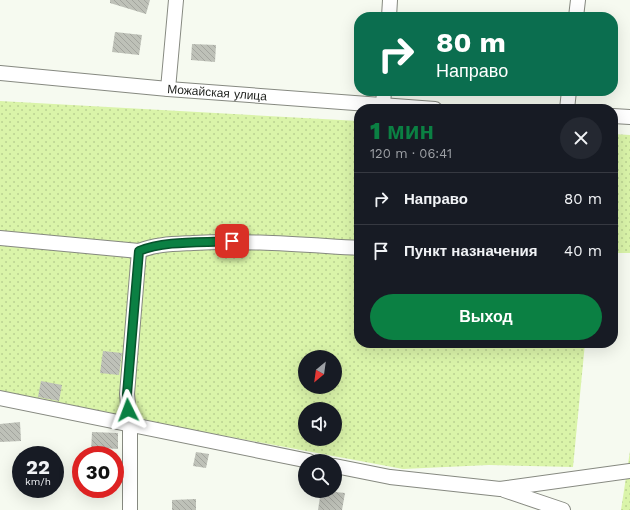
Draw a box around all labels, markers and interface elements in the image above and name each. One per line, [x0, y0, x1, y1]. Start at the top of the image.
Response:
text: 80 m [436, 26, 506, 59]
icon: right [370, 28, 422, 80]
text: Направо [436, 60, 508, 81]
street label: Можайская улица [167, 82, 268, 103]
text: 1 мин [370, 117, 434, 145]
button: close [560, 117, 602, 159]
text: 120 m · 06:41 [370, 146, 452, 161]
icon: right [370, 188, 392, 210]
text: Направо [404, 190, 468, 208]
text: 80 m [564, 190, 602, 208]
pin [215, 224, 249, 258]
icon: arrive [221, 230, 243, 252]
icon: arrive [370, 240, 392, 262]
text: Пункт назначения [404, 242, 537, 260]
text: 40 m [564, 242, 602, 260]
button: Выход [370, 294, 602, 340]
north arrow [298, 350, 342, 394]
map controls [298, 350, 342, 498]
position arrow [107, 389, 149, 431]
button: sound [298, 402, 342, 446]
speed limit sign: 30 [72, 446, 124, 498]
button: search [298, 454, 342, 498]
text: 22 [26, 455, 50, 479]
text: km/h [25, 476, 51, 487]

